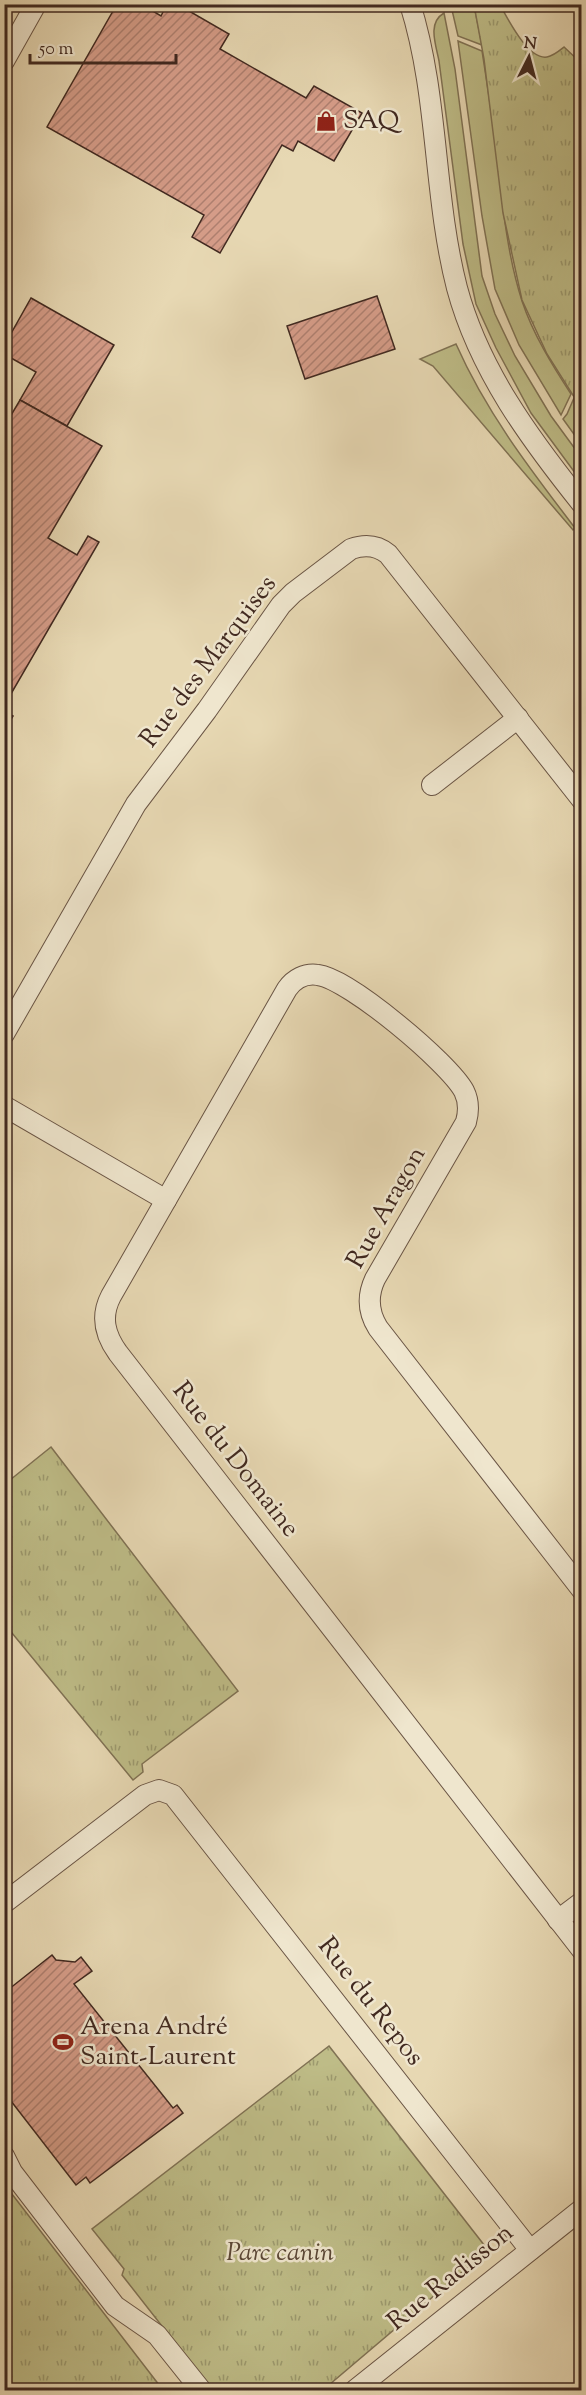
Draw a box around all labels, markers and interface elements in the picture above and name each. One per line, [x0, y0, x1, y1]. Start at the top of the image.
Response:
scale bar [30, 27, 176, 65]
north arrow [499, 27, 559, 87]
text: N [523, 32, 538, 57]
text: 50 m [38, 37, 74, 63]
place label: SAQ [343, 103, 403, 140]
shop icon: SAQ [314, 109, 338, 133]
street label: Rue des Marquises [132, 568, 286, 756]
street label: Rue Aragon [338, 1140, 436, 1276]
street label: Rue du Domaine [162, 1374, 308, 1546]
street label: Rue du Repos [308, 1930, 432, 2074]
place label: Arena André Saint-Laurent [80, 2009, 236, 2076]
sports icon: Arena André Saint-Laurent [51, 2030, 75, 2054]
street label: Rue Radisson [380, 2215, 522, 2341]
park label: Parc canin [226, 2235, 334, 2272]

